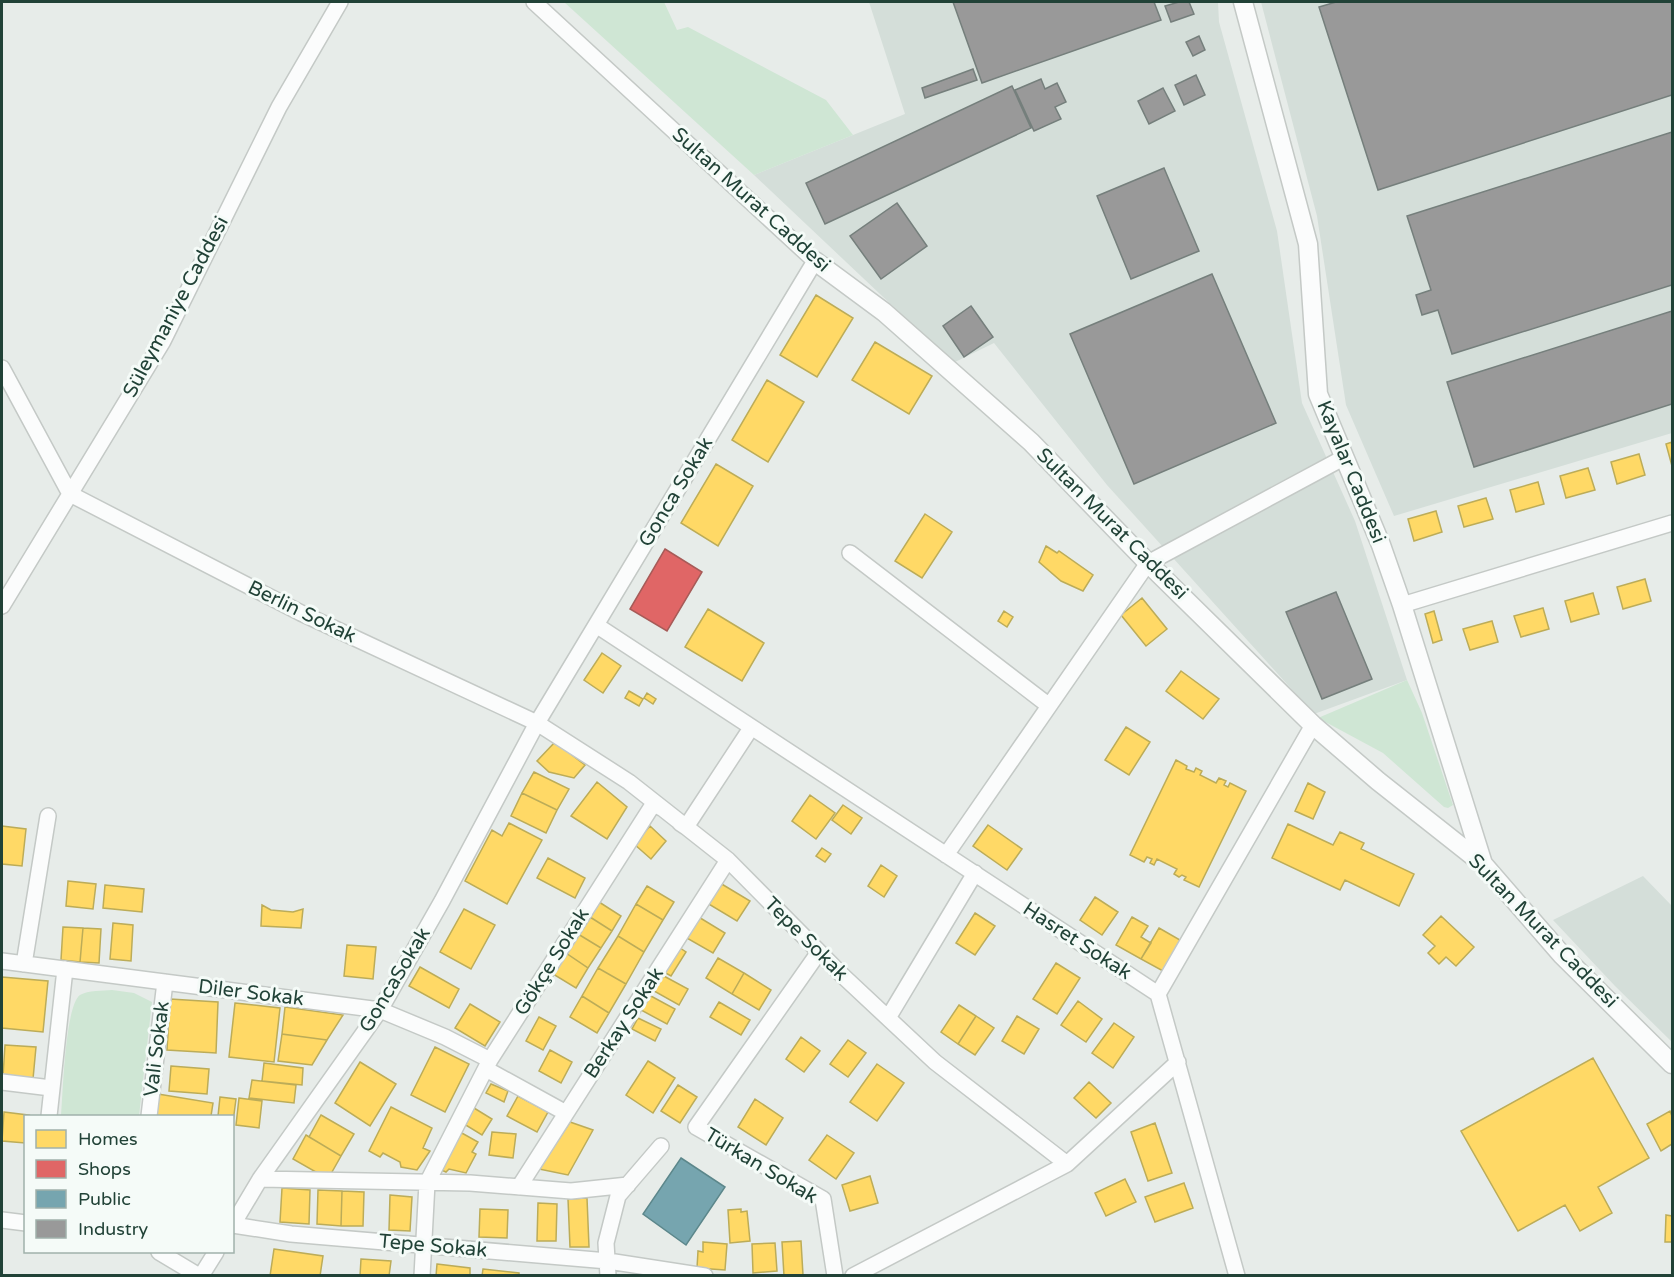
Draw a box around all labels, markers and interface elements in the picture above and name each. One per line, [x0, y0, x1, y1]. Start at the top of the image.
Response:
street label: Sultan Murat Caddesi [667, 123, 835, 277]
street label: Süleymaniye Caddesi [118, 212, 234, 402]
street label: Kayalar Caddesi [1311, 397, 1391, 547]
street label: Gonca Sokak [634, 433, 718, 551]
street label: Sultan Murat Caddesi [1031, 443, 1193, 605]
street label: Berlin Sokak [244, 575, 360, 649]
street label: Sultan Murat Caddesi [1463, 849, 1623, 1013]
street label: Tepe Sokak [759, 892, 853, 986]
street label: Hasret Sokak [1018, 897, 1136, 985]
street label: Gökçe Sokak [509, 904, 595, 1020]
street label: GoncaSokak [354, 923, 436, 1037]
street label: Berkay Sokak [579, 963, 669, 1083]
street label: Diler Sokak [197, 975, 305, 1011]
street label: Vali Sokak [139, 1000, 175, 1098]
legend [24, 1115, 234, 1253]
street label: Türkan Sokak [700, 1123, 822, 1209]
text: Homes [78, 1128, 138, 1150]
text: Shops [78, 1158, 131, 1180]
text: Public [78, 1188, 131, 1210]
text: Industry [78, 1218, 149, 1240]
street label: Tepe Sokak [378, 1229, 488, 1263]

